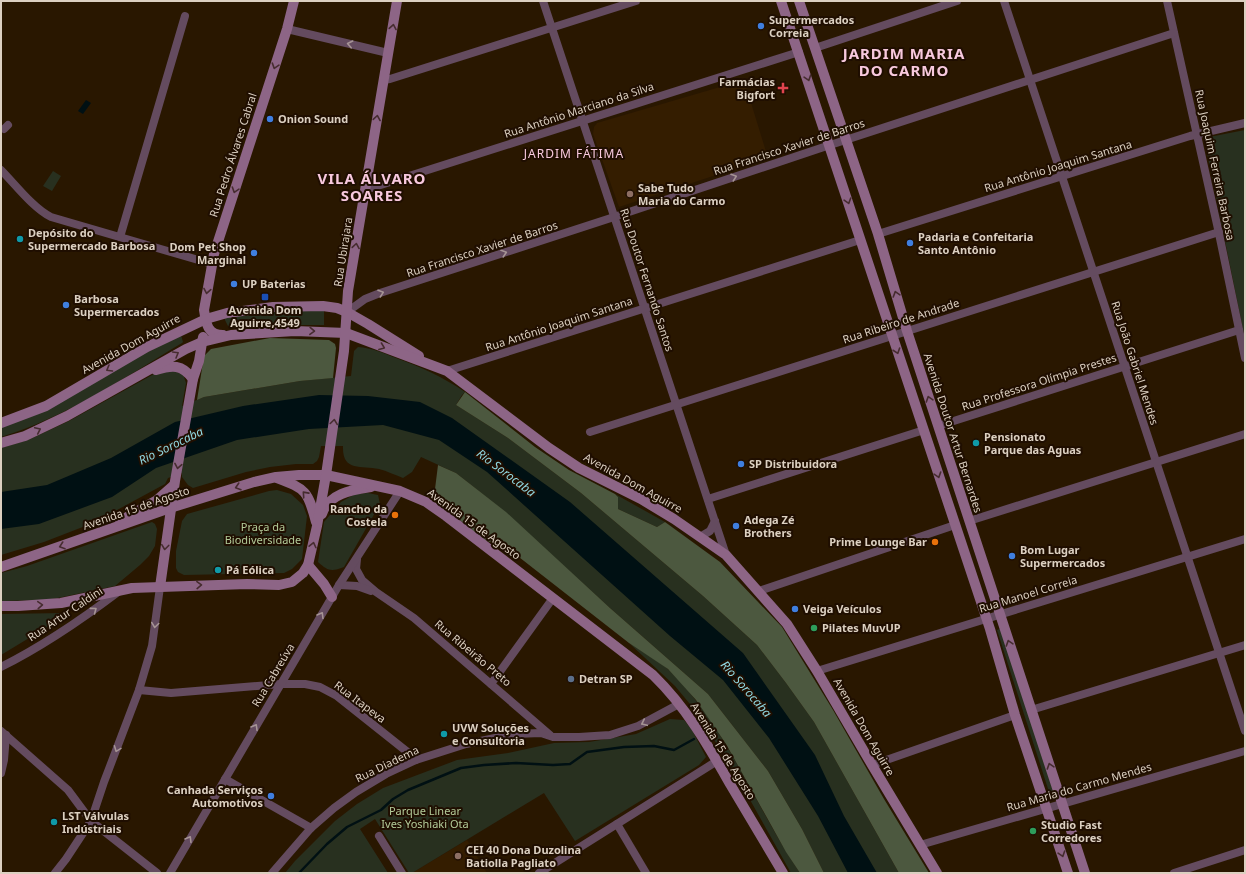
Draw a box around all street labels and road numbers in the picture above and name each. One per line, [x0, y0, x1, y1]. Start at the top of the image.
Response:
street label: Rua Antônio Marciano da Silva [502, 78, 656, 141]
street label: Rua Joaquim Ferreira Barbosa [1192, 88, 1239, 242]
street label: Rua Pedro Álvares Cabral [205, 91, 260, 219]
street label: Rua Francisco Xavier de Barros [711, 115, 867, 178]
street label: Rua Antônio Joaquim Santana [982, 136, 1134, 195]
street label: Rua Doutor Fernando Santos [617, 206, 678, 353]
street label: Rua Ubirajara [330, 216, 355, 288]
street label: Rua Francisco Xavier de Barros [404, 217, 560, 280]
street label: Rua Antônio Joaquim Santana [483, 293, 634, 354]
street label: Rua Ribeiro de Andrade [841, 295, 961, 346]
street label: Rua João Gabriel Mendes [1108, 299, 1163, 427]
street label: Avenida Dom Aguirre [79, 310, 183, 377]
street label: Rua Professora Olímpia Prestes [960, 349, 1118, 414]
street label: Avenida Doutor Artur Bernardes [921, 351, 986, 515]
street label: Avenida Dom Aguirre [581, 449, 685, 516]
street label: Avenida 15 de Agosto [81, 482, 191, 533]
street label: Avenida 15 de Agosto [425, 485, 524, 563]
street label: Rua Manoel Correia [977, 571, 1079, 616]
street label: Rua Artur Caldini [24, 583, 105, 644]
street label: Rua Ribeirão Preto [432, 616, 515, 689]
street label: Rua Cabreúva [248, 640, 297, 709]
street label: Avenida Dom Aguirre [830, 675, 899, 778]
street label: Rua Itapeva [331, 677, 389, 726]
street label: Avenida 15 de Agosto [687, 699, 760, 802]
street label: Rua Diadema [352, 742, 421, 785]
street label: Rua Maria do Carmo Mendes [1005, 759, 1153, 814]

